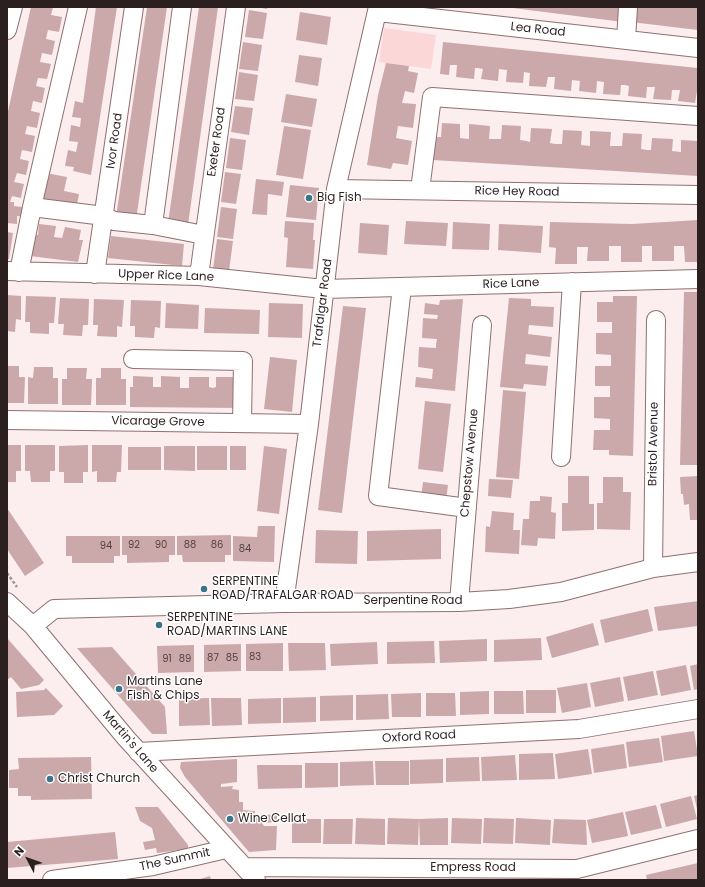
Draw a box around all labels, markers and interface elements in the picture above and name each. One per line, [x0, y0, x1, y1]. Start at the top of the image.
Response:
street label: Lea Road [510, 20, 566, 40]
street label: Exeter Road [205, 106, 229, 178]
street label: Ivor Road [104, 112, 126, 170]
street label: Rice Hey Road [474, 184, 560, 200]
place label: Big Fish [317, 191, 362, 205]
marker: Big Fish [304, 193, 314, 203]
street label: Trafalgar Road [310, 258, 336, 348]
street label: Upper Rice Lane [118, 267, 214, 285]
street label: Rice Lane [482, 276, 540, 292]
street label: Bristol Avenue [646, 402, 662, 486]
street label: Chepstow Avenue [458, 408, 482, 518]
street label: Vicarage Grove [111, 414, 205, 430]
house number: 92 [128, 539, 140, 551]
house number: 90 [155, 539, 167, 551]
house number: 88 [184, 539, 196, 551]
house number: 86 [211, 539, 223, 551]
house number: 94 [100, 540, 112, 552]
house number: 84 [239, 543, 251, 555]
place label: SERPENTINE ROAD/TRAFALGAR ROAD [212, 575, 353, 603]
marker: SERPENTINE ROAD/TRAFALGAR ROAD [199, 584, 209, 594]
street label: Serpentine Road [363, 594, 463, 608]
place label: SERPENTINE ROAD/MARTINS LANE [167, 611, 288, 639]
marker: SERPENTINE ROAD/MARTINS LANE [154, 620, 164, 630]
house number: 83 [249, 651, 261, 663]
house number: 87 [207, 652, 219, 664]
house number: 85 [226, 652, 238, 664]
house number: 91 [162, 653, 172, 665]
house number: 89 [179, 653, 191, 665]
place label: Martins Lane Fish & Chips [127, 675, 203, 703]
marker: Martins Lane Fish & Chips [114, 684, 124, 694]
street label: Martin's Lane [99, 708, 161, 776]
street label: Oxford Road [382, 728, 456, 746]
place label: Christ Church [58, 772, 140, 786]
marker: Christ Church [45, 774, 55, 784]
place label: Wine Cellat [238, 812, 306, 826]
marker: Wine Cellat [225, 814, 235, 824]
north arrow [8, 839, 48, 879]
text: N [10, 843, 28, 860]
street label: The Summit [138, 846, 212, 874]
street label: Empress Road [430, 861, 516, 875]

